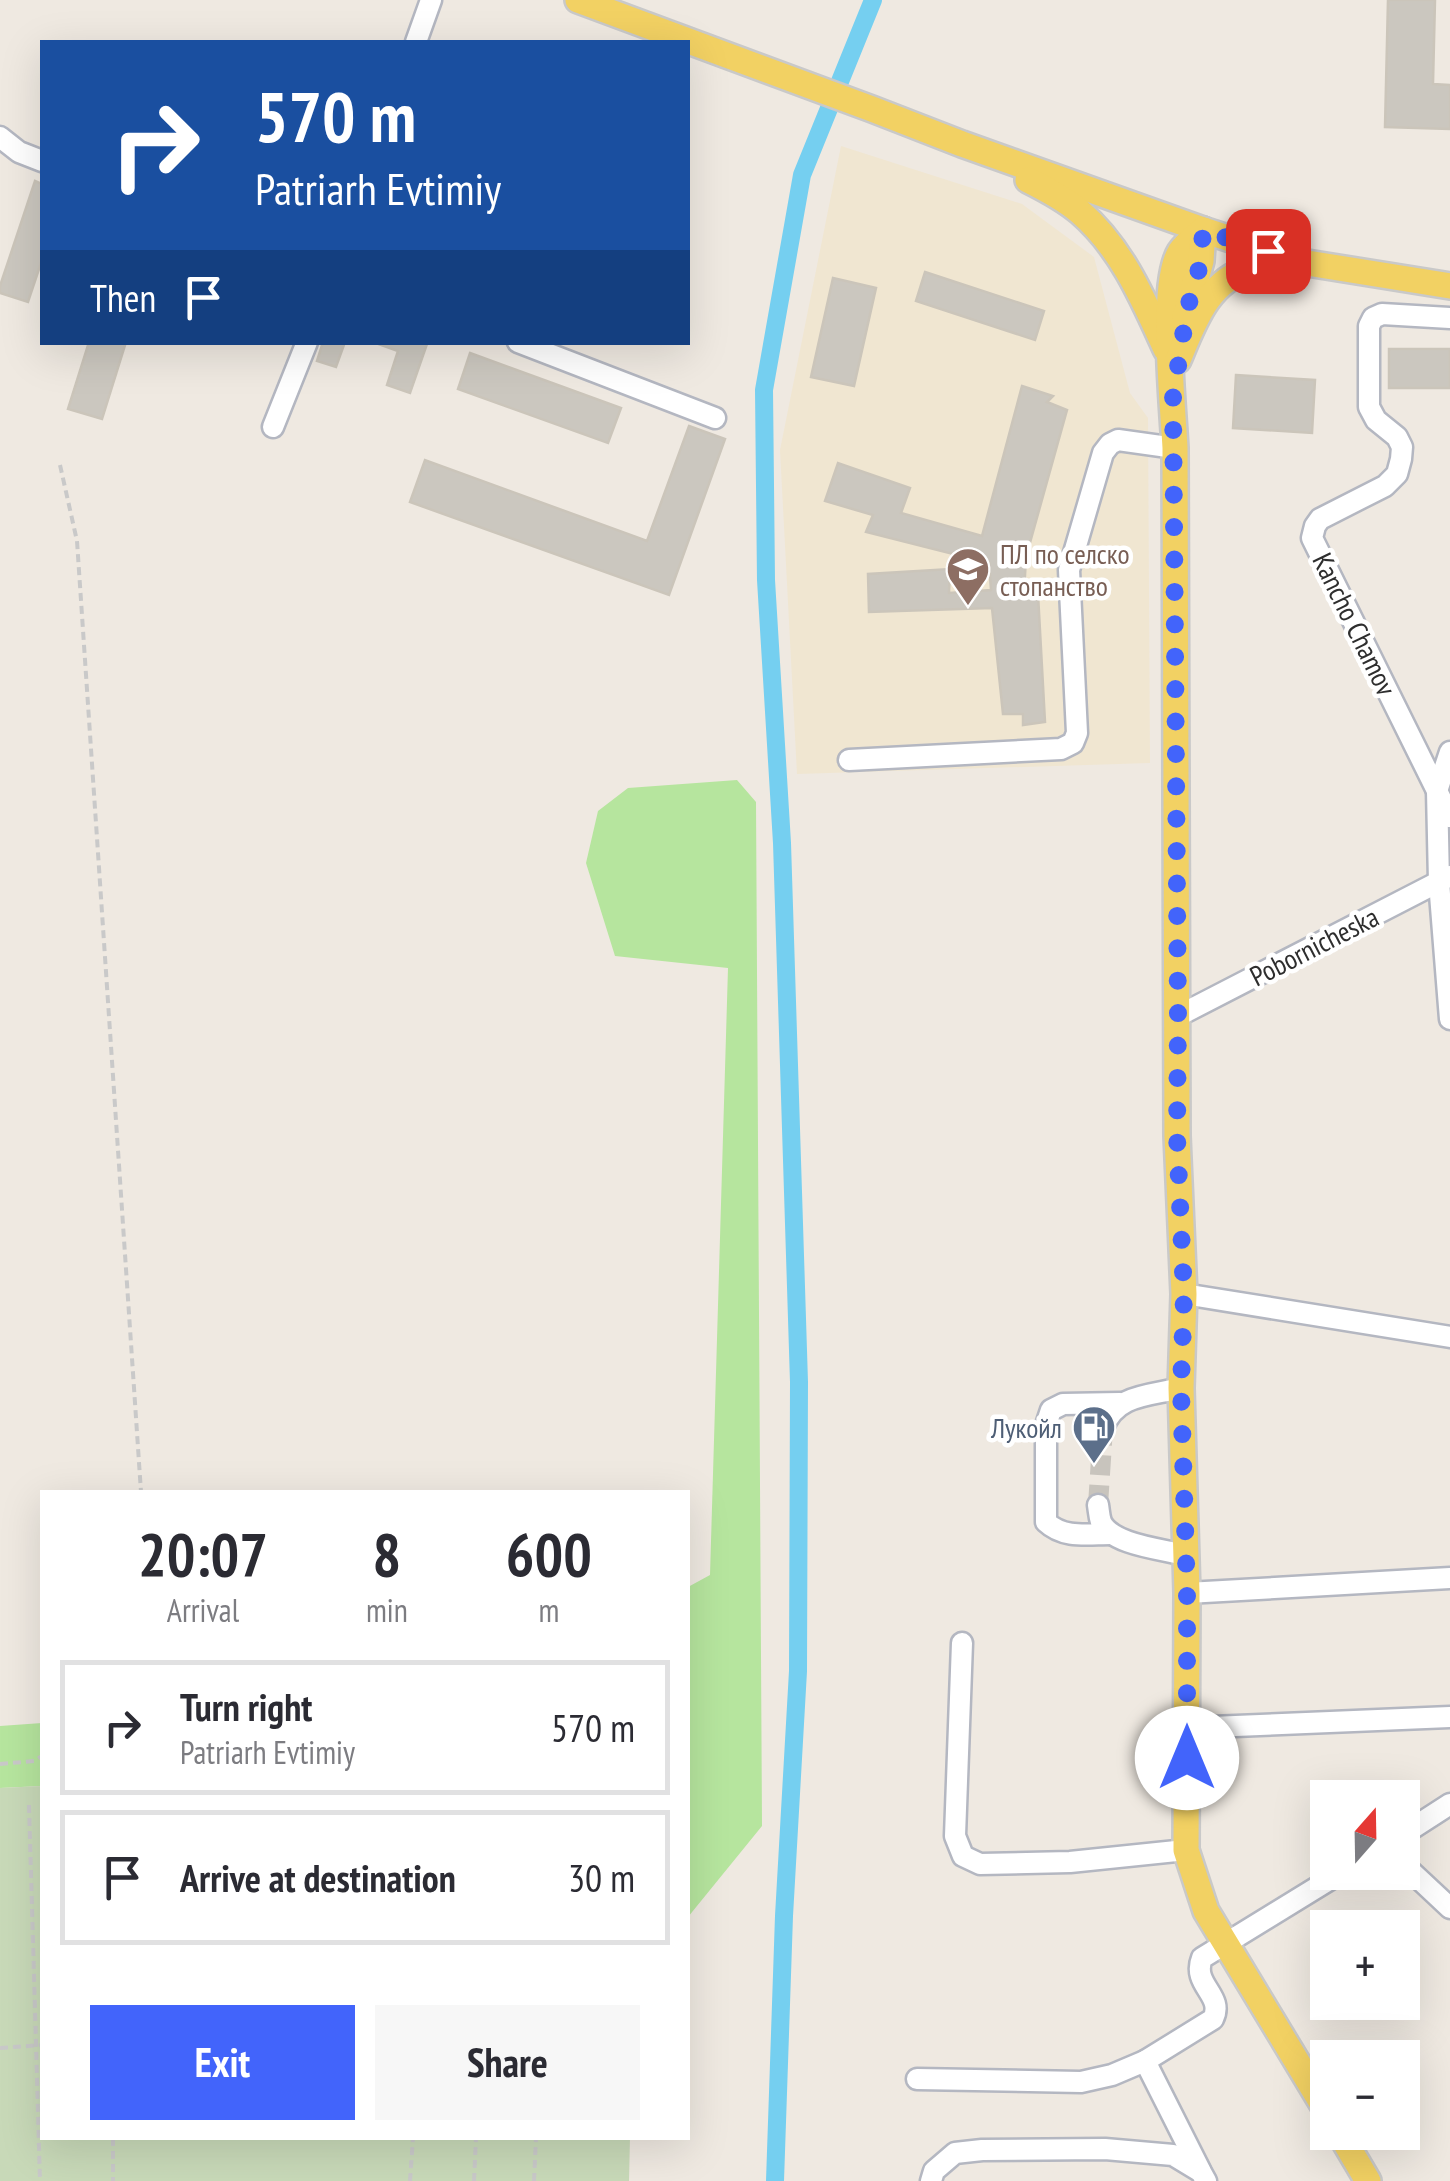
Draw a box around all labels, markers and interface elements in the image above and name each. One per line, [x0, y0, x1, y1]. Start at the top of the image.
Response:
text: 570 m [255, 71, 416, 161]
icon: right [90, 80, 220, 210]
text: Patriarh Evtimiy [255, 159, 501, 217]
pin [1226, 209, 1311, 294]
icon: arrive [1241, 224, 1296, 279]
icon: arrive [176, 270, 231, 325]
text: Then [90, 273, 156, 322]
place label: ПЛ по селско стопанство [1000, 535, 1129, 604]
school or university icon: ПЛ по селско стопанство [945, 546, 991, 607]
street label: Kancho Chamov [1305, 547, 1406, 702]
street label: Pobornicheska [1243, 898, 1385, 994]
fuel station icon: Лукойл [1071, 1404, 1117, 1465]
place label: Лукойл [990, 1409, 1062, 1446]
text: 20:07 [138, 1515, 268, 1593]
text: 8 [373, 1515, 401, 1593]
text: 600 [506, 1515, 592, 1593]
text: Arrival [167, 1589, 239, 1631]
text: min [366, 1589, 408, 1631]
text: m [538, 1589, 559, 1631]
text: Turn right [180, 1682, 312, 1731]
icon: right [95, 1700, 150, 1755]
text: 570 m [551, 1703, 635, 1752]
position arrow [1135, 1706, 1239, 1810]
text: Patriarh Evtimiy [180, 1731, 355, 1773]
north arrow [1310, 1780, 1420, 1890]
map controls [1310, 1780, 1420, 2150]
icon: arrive [95, 1850, 150, 1905]
text: Arrive at destination [180, 1853, 456, 1902]
text: 30 m [568, 1853, 635, 1902]
button: + [1310, 1910, 1420, 2020]
button: Exit [90, 2005, 355, 2120]
button: Share [375, 2005, 640, 2120]
button: − [1310, 2040, 1420, 2150]

